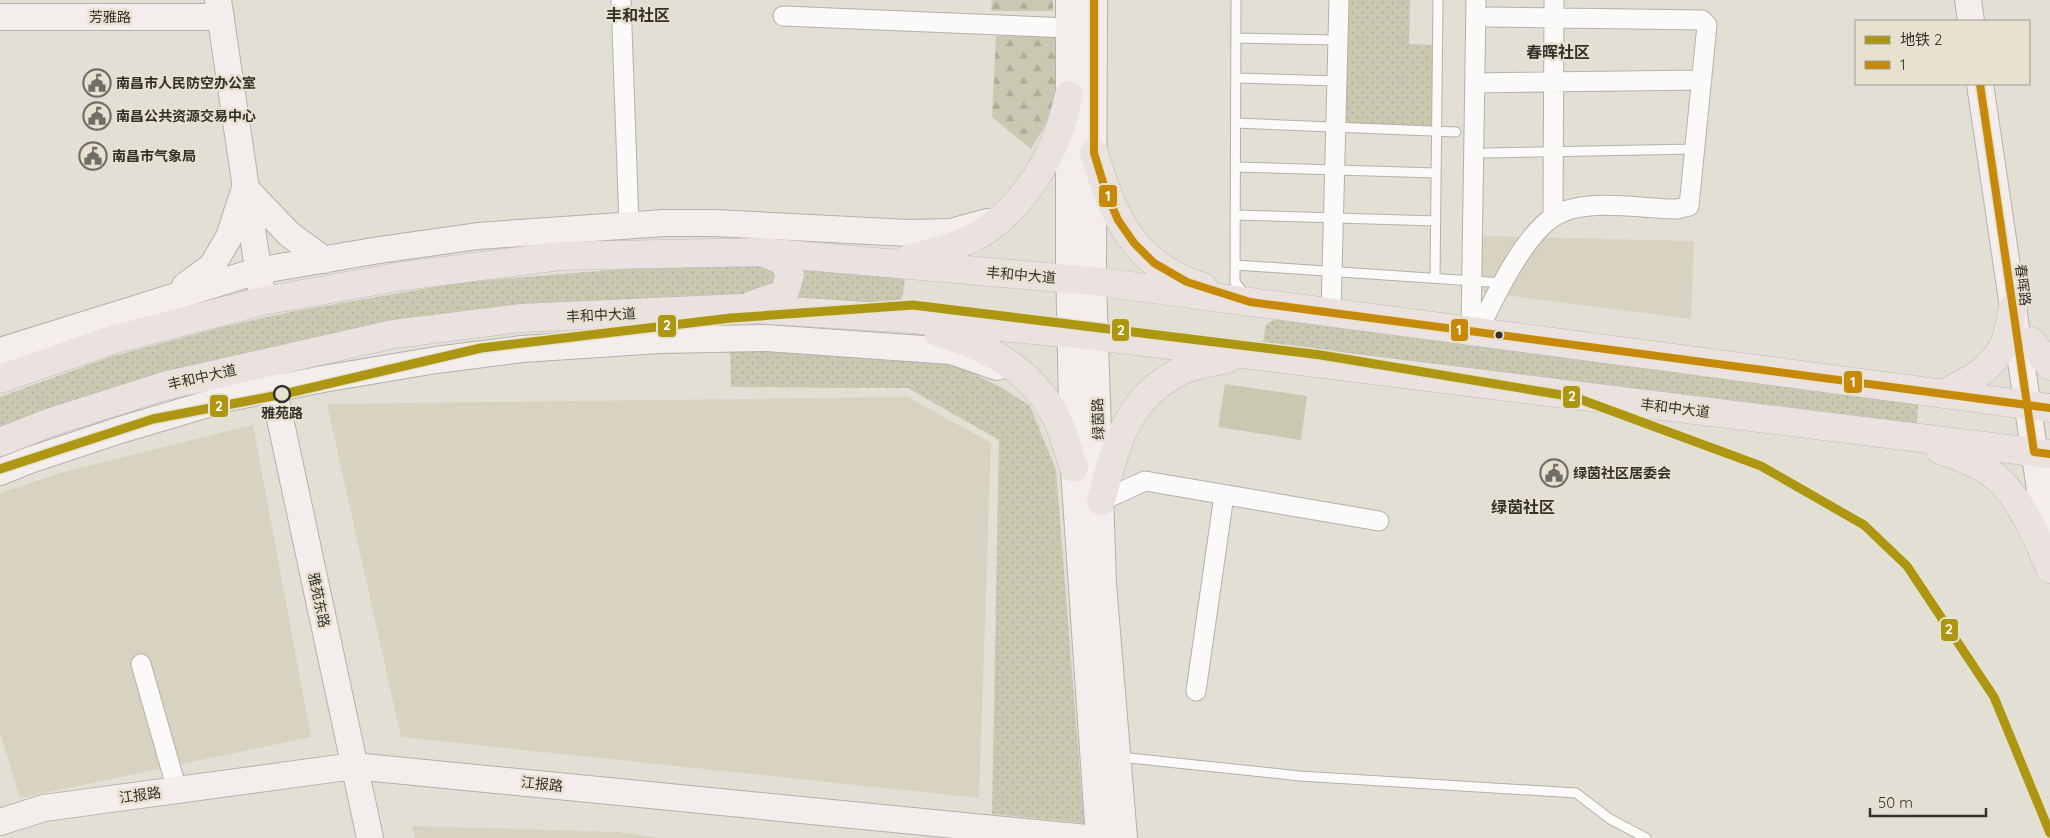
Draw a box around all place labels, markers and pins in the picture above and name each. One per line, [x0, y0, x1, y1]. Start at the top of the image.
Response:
public building icon: 南昌市人民防空办公室 [82, 68, 112, 98]
place label: 南昌市人民防空办公室 [116, 74, 256, 92]
public building icon: 南昌公共资源交易中心 [82, 101, 112, 131]
place label: 南昌公共资源交易中心 [116, 107, 256, 125]
public building icon: 南昌市气象局 [78, 141, 108, 171]
place label: 南昌市气象局 [112, 147, 196, 165]
unlabelled marker [1494, 330, 1504, 340]
marker: 雅苑路 [273, 385, 291, 403]
place label: 雅苑路 [261, 404, 303, 422]
public building icon: 绿茵社区居委会 [1539, 458, 1569, 488]
place label: 绿茵社区居委会 [1573, 464, 1671, 482]

